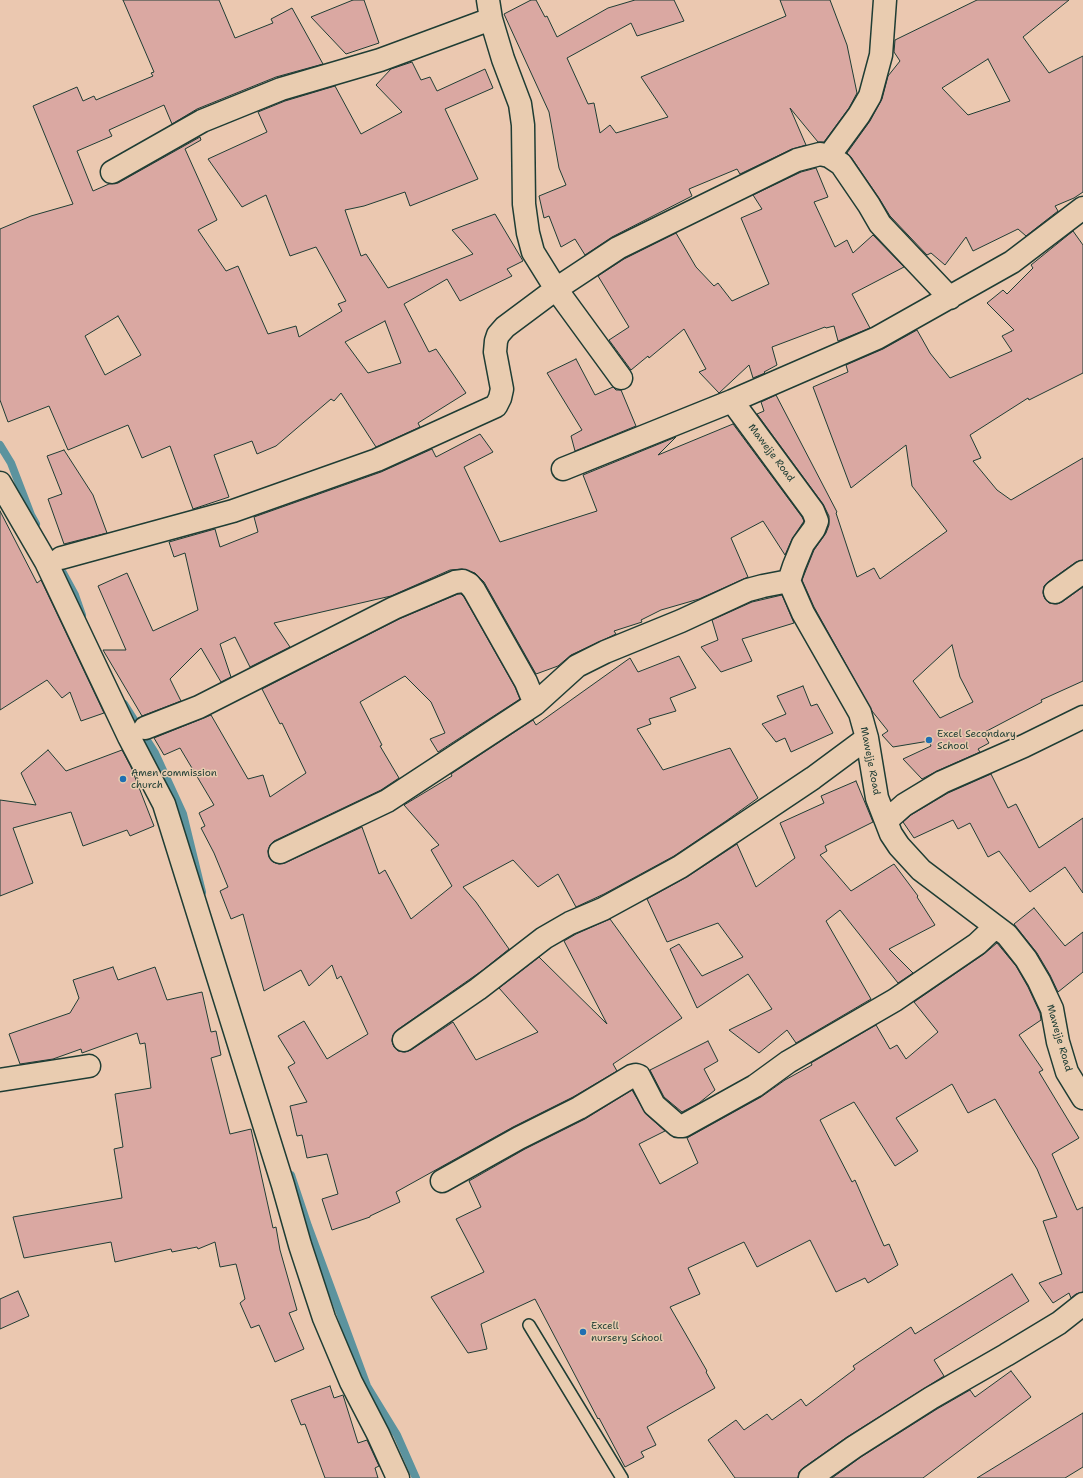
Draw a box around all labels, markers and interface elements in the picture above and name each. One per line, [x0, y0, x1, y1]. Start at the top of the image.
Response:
street label: Mawejje Road [745, 422, 797, 484]
street label: Mawejje Road [857, 726, 883, 796]
place label: Excel Secondary School [937, 728, 1016, 752]
marker: Excel Secondary School [924, 735, 934, 745]
place label: Amen commission church [131, 767, 217, 790]
marker: Amen commission church [118, 774, 128, 784]
street label: Mawejje Road [1044, 1003, 1074, 1073]
place label: Excell nursery School [591, 1320, 662, 1344]
marker: Excell nursery School [578, 1327, 588, 1337]

